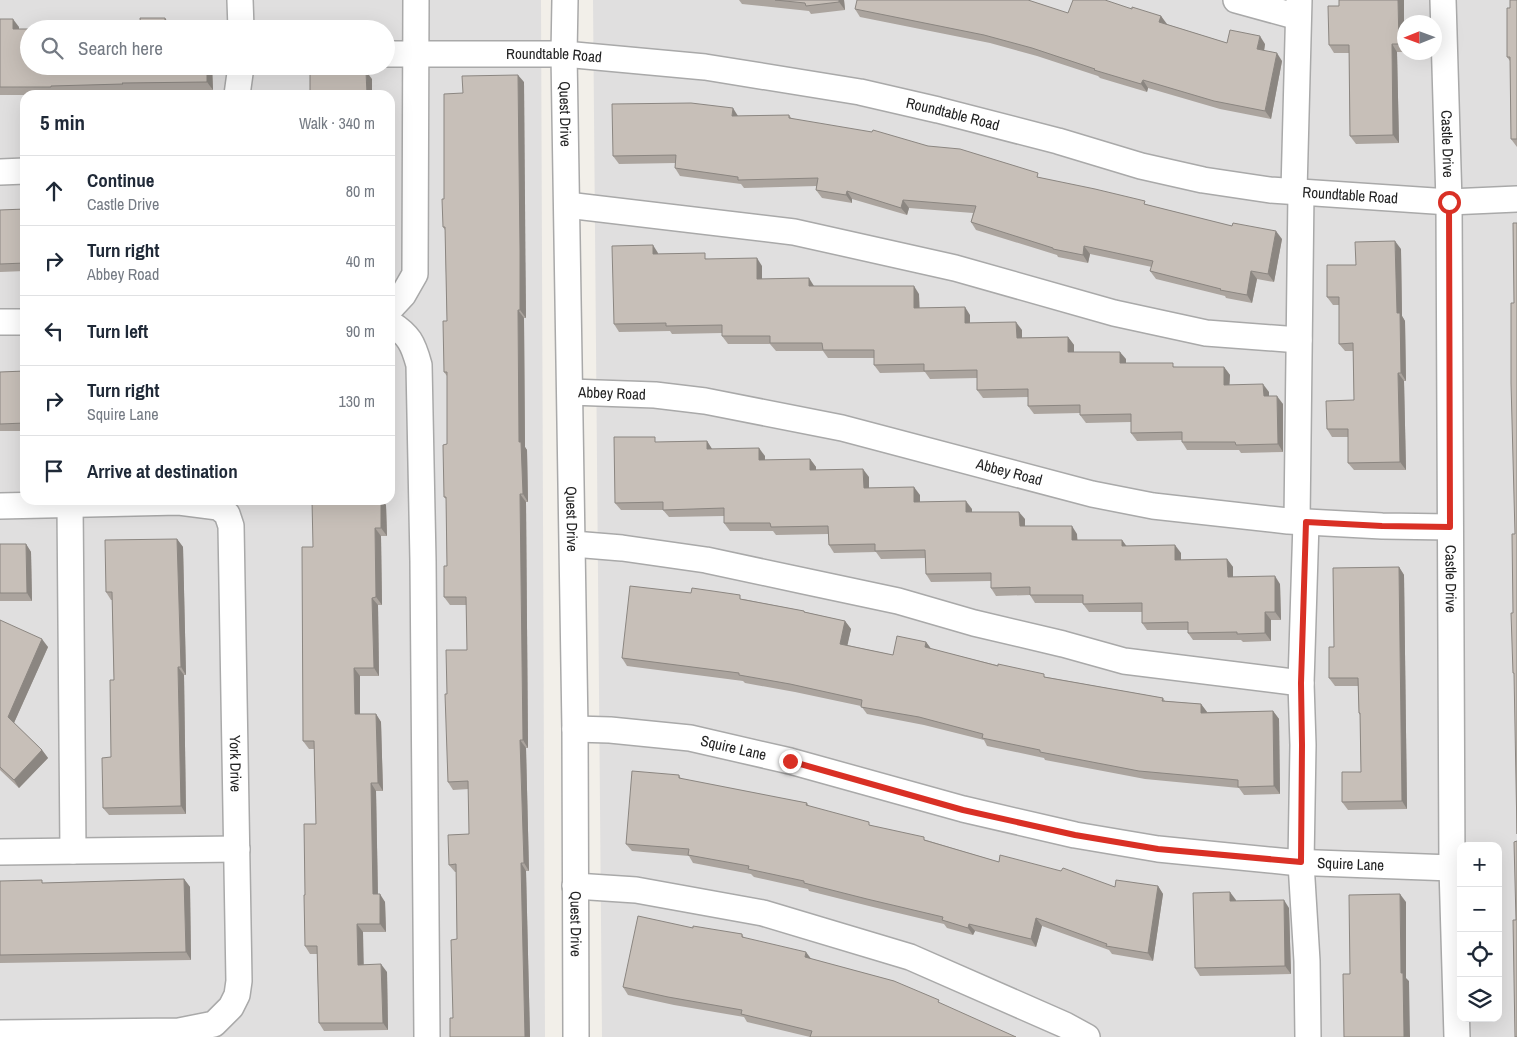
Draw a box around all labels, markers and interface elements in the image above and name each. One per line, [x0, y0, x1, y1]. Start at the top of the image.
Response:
north arrow [1397, 15, 1442, 60]
search box [20, 20, 395, 75]
icon: search [38, 34, 66, 62]
text: Search here [78, 35, 163, 61]
street label: Roundtable Road [506, 43, 603, 67]
street label: Quest Drive [554, 81, 577, 147]
street label: Roundtable Road [904, 92, 1002, 136]
text: 5 min [40, 108, 85, 137]
street label: Castle Drive [1436, 110, 1459, 178]
text: Walk · 340 m [299, 112, 375, 134]
text: Continue [87, 167, 155, 193]
icon: ahead [40, 177, 68, 205]
text: 80 m [346, 180, 375, 202]
street label: Roundtable Road [1302, 181, 1399, 209]
route start [1438, 191, 1461, 214]
text: Castle Drive [87, 193, 159, 215]
text: Turn right [87, 237, 159, 263]
icon: right [40, 247, 68, 275]
text: 40 m [346, 250, 375, 272]
text: Abbey Road [87, 263, 159, 285]
icon: left [40, 317, 68, 345]
text: Turn left [87, 318, 148, 344]
text: 90 m [346, 320, 375, 342]
text: Turn right [87, 377, 159, 403]
street label: Abbey Road [577, 381, 646, 405]
icon: right [40, 387, 68, 415]
text: 130 m [339, 390, 375, 412]
text: Squire Lane [87, 403, 159, 425]
street label: Abbey Road [973, 453, 1045, 490]
icon: arrive [40, 457, 68, 485]
text: Arrive at destination [87, 458, 238, 484]
street label: Quest Drive [561, 486, 583, 552]
street label: Castle Drive [1441, 545, 1462, 613]
street label: Squire Lane [699, 730, 769, 765]
street label: York Drive [225, 735, 247, 792]
route end [779, 750, 802, 773]
map controls [1457, 842, 1502, 1022]
button: + [1457, 842, 1502, 887]
street label: Squire Lane [1317, 852, 1385, 875]
button: − [1457, 887, 1502, 932]
street label: Quest Drive [566, 891, 587, 957]
button: locate [1457, 932, 1502, 977]
button: layers [1457, 977, 1502, 1022]

